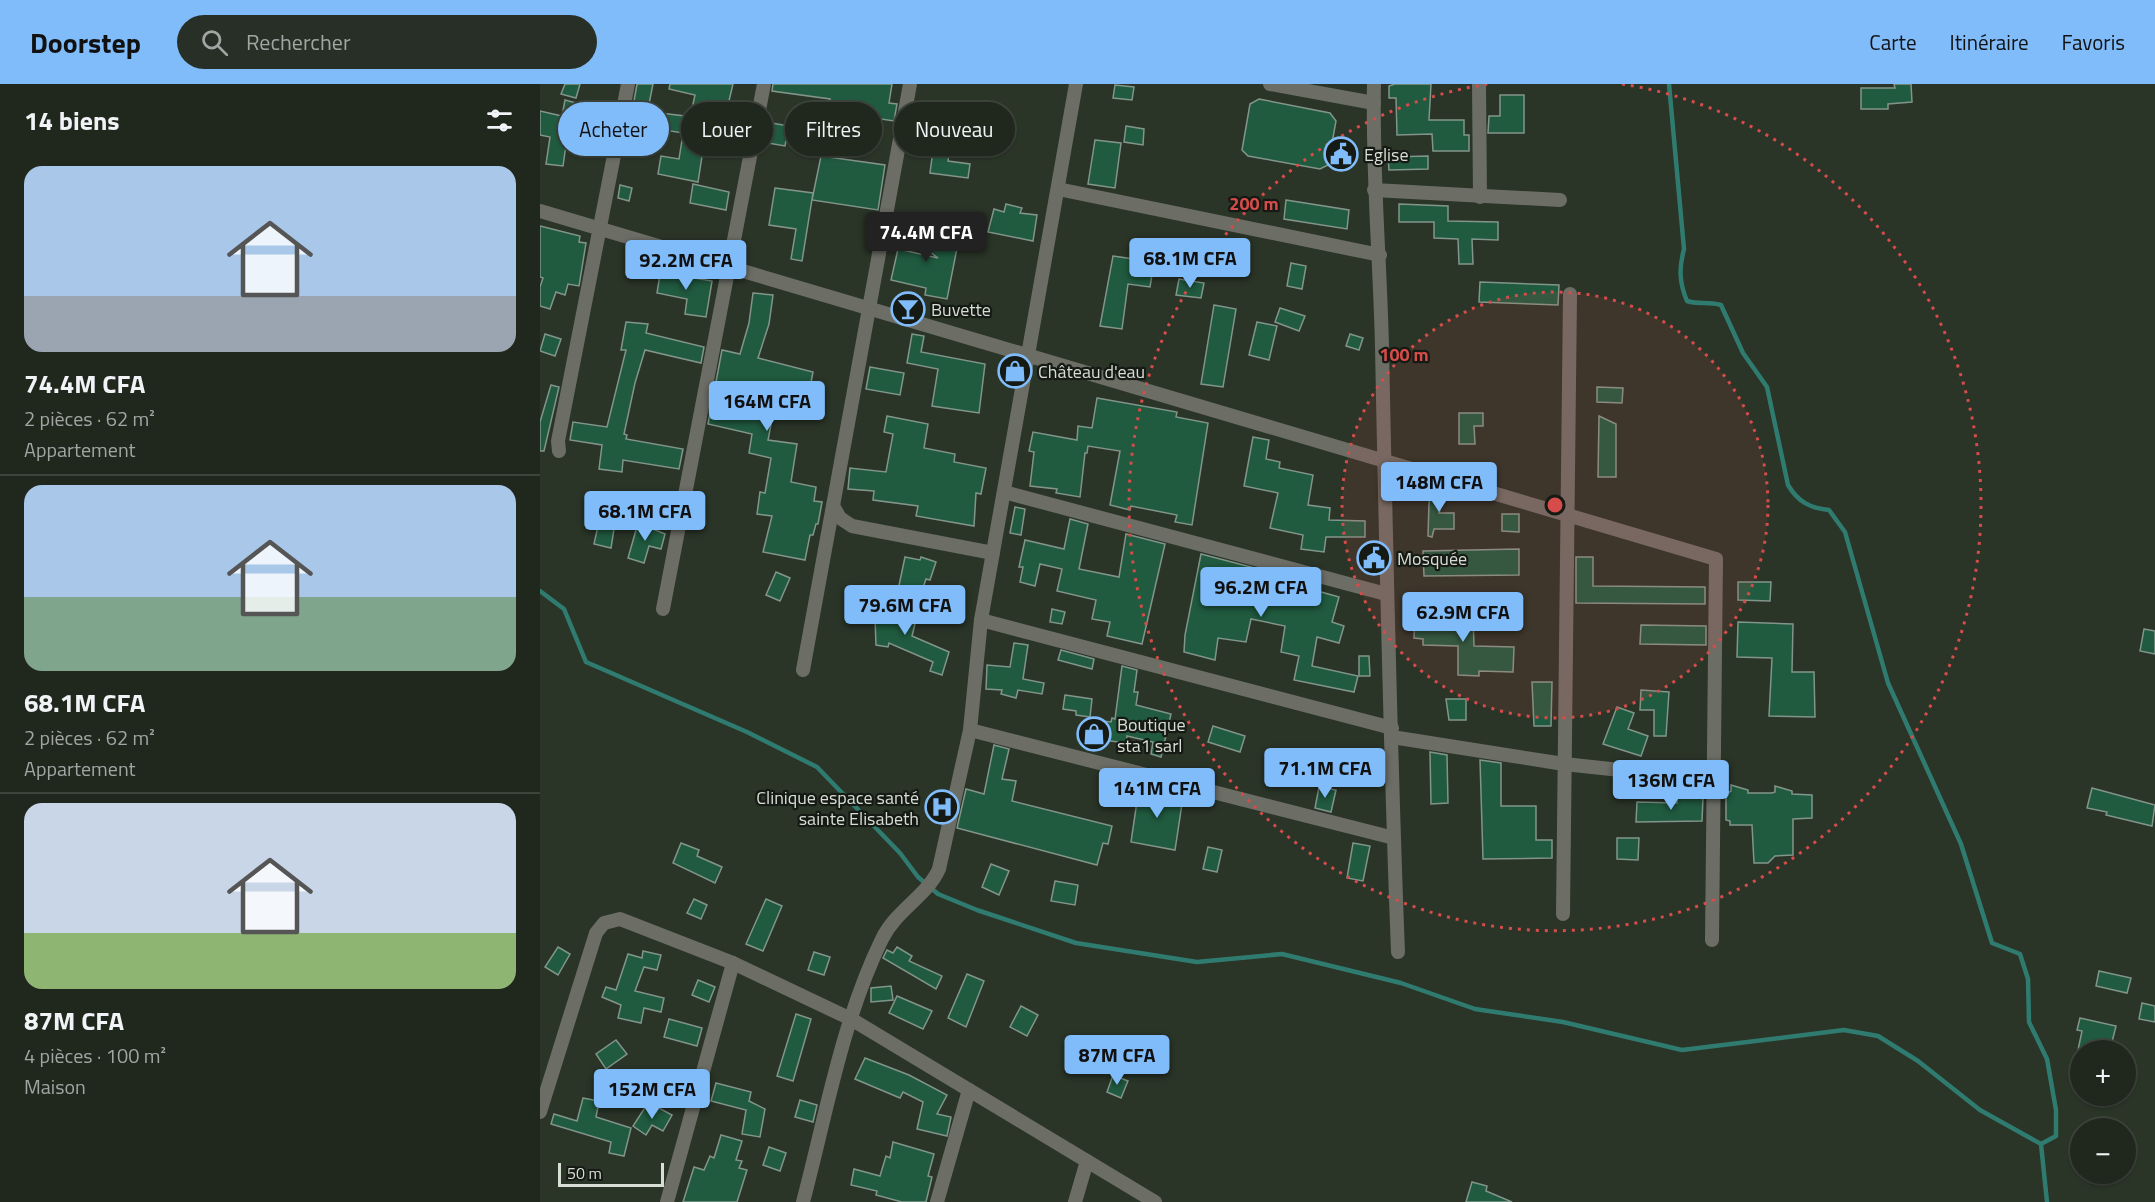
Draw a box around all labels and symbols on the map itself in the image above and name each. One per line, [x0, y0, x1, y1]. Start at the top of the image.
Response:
public building icon: Eglise [1323, 136, 1359, 172]
place label: Eglise [1364, 141, 1409, 168]
text: 200 m [1229, 190, 1279, 217]
pin: 74.4M CFA [857, 212, 995, 263]
pin: 68.1M CFA [1121, 238, 1259, 289]
pin: 92.2M CFA [617, 240, 755, 291]
bar icon: Buvette [890, 291, 926, 327]
place label: Buvette [931, 296, 991, 323]
text: 100 m [1379, 341, 1429, 368]
shop icon: Château d'eau [997, 353, 1033, 389]
place label: Château d'eau [1038, 358, 1145, 385]
pin: 164M CFA [705, 381, 829, 432]
pin: 148M CFA [1377, 462, 1501, 513]
pin: 68.1M CFA [576, 491, 714, 542]
centre of rings [1545, 495, 1565, 515]
public building icon: Mosquée [1356, 540, 1392, 576]
place label: Mosquée [1397, 545, 1467, 572]
pin: 96.2M CFA [1192, 567, 1330, 618]
pin: 79.6M CFA [836, 585, 974, 636]
pin: 62.9M CFA [1394, 592, 1532, 643]
place label: Boutique sta1 sarl [1117, 711, 1186, 759]
shop icon: Boutique sta1 sarl [1076, 716, 1112, 752]
pin: 71.1M CFA [1256, 748, 1394, 799]
pin: 136M CFA [1609, 760, 1733, 811]
pin: 141M CFA [1095, 768, 1219, 819]
place label: Clinique espace santé sainte Elisabeth [756, 784, 919, 832]
hospital icon: Clinique espace santé sainte Elisabeth [924, 789, 960, 825]
pin: 87M CFA [1062, 1035, 1172, 1086]
pin: 152M CFA [590, 1069, 714, 1120]
scale bar [558, 1160, 664, 1188]

